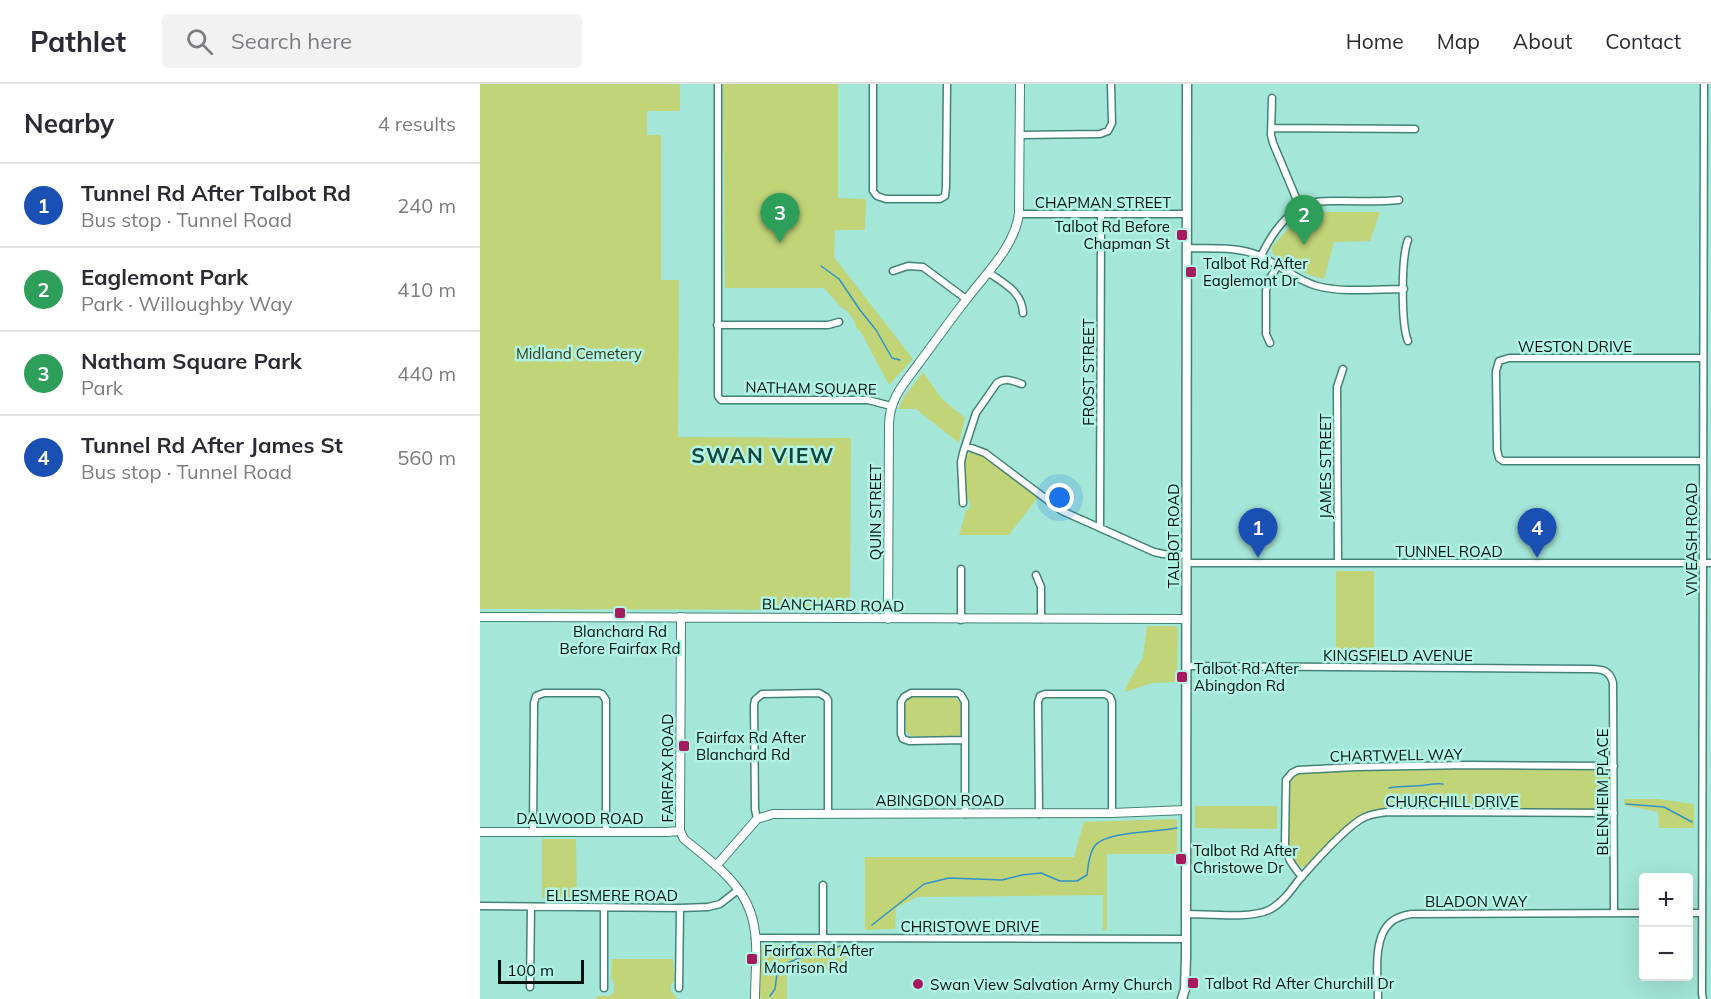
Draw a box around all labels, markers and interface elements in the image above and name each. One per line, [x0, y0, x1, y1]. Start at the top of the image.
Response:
search box [162, 14, 582, 68]
text: Pathlet [30, 24, 126, 59]
icon: search [183, 25, 216, 58]
text: Search here [231, 27, 352, 55]
text: Home [1346, 28, 1404, 54]
text: Map [1437, 28, 1480, 54]
text: About [1513, 28, 1572, 54]
text: Contact [1605, 28, 1681, 54]
text: Nearby [24, 107, 114, 140]
text: 4 results [378, 111, 456, 136]
text: Tunnel Rd After Talbot Rd [81, 179, 351, 207]
text: 1 [38, 193, 50, 218]
text: 240 m [397, 193, 456, 218]
street label: CHAPMAN STREET [1035, 193, 1171, 212]
pin: 3 [760, 194, 800, 243]
pin: 2 [1284, 196, 1324, 245]
text: Bus stop · Tunnel Road [81, 207, 292, 232]
place label: Talbot Rd Before Chapman St [1054, 217, 1170, 253]
marker: Talbot Rd Before Chapman St [1175, 228, 1189, 242]
place label: Talbot Rd After Eaglemont Dr [1203, 254, 1308, 290]
text: Eaglemont Park [81, 263, 248, 291]
marker: Talbot Rd After Eaglemont Dr [1184, 265, 1198, 279]
text: 2 [38, 277, 50, 302]
text: 410 m [397, 277, 456, 302]
text: Park · Willoughby Way [81, 291, 293, 316]
street label: FROST STREET [1079, 318, 1098, 426]
street label: WESTON DRIVE [1518, 337, 1632, 356]
park label: Midland Cemetery [516, 344, 642, 363]
text: Natham Square Park [81, 347, 302, 375]
text: 3 [38, 361, 50, 386]
text: 440 m [397, 361, 456, 386]
text: Park [81, 375, 123, 400]
street label: NATHAM SQUARE [745, 377, 877, 399]
street label: JAMES STREET [1316, 413, 1335, 519]
text: Tunnel Rd After James St [81, 431, 343, 459]
district label: SWAN VIEW [691, 442, 835, 468]
text: 4 [38, 445, 50, 470]
text: 560 m [397, 445, 456, 470]
text: Bus stop · Tunnel Road [81, 459, 292, 484]
street label: QUIN STREET [866, 464, 885, 560]
street label: VIVEASH ROAD [1682, 482, 1701, 596]
your location [1045, 483, 1074, 512]
street label: TALBOT ROAD [1164, 483, 1183, 589]
pin: 1 [1238, 508, 1278, 558]
pin: 4 [1518, 508, 1556, 558]
street label: TUNNEL ROAD [1395, 542, 1503, 561]
street label: BLANCHARD ROAD [762, 594, 904, 616]
marker: Blanchard Rd Before Fairfax Rd [613, 606, 627, 620]
place label: Blanchard Rd Before Fairfax Rd [560, 622, 680, 658]
street label: KINGSFIELD AVENUE [1323, 646, 1473, 665]
place label: Talbot Rd After Abingdon Rd [1194, 659, 1299, 695]
marker: Talbot Rd After Abingdon Rd [1175, 670, 1189, 684]
street label: FAIRFAX ROAD [658, 714, 677, 822]
place label: Fairfax Rd After Blanchard Rd [696, 728, 807, 764]
street label: BLENHEIM PLACE [1593, 728, 1612, 855]
marker: Fairfax Rd After Blanchard Rd [677, 739, 691, 753]
street label: CHARTWELL WAY [1329, 744, 1463, 766]
street label: ABINGDON ROAD [875, 791, 1005, 810]
street label: CHURCHILL DRIVE [1385, 792, 1519, 811]
street label: DALWOOD ROAD [516, 809, 644, 828]
place label: Talbot Rd After Christowe Dr [1193, 841, 1298, 877]
marker: Talbot Rd After Christowe Dr [1174, 852, 1188, 866]
map controls [1639, 873, 1693, 981]
button: + [1639, 873, 1693, 927]
street label: ELLESMERE ROAD [546, 886, 678, 905]
street label: BLADON WAY [1425, 892, 1528, 911]
street label: CHRISTOWE DRIVE [900, 917, 1040, 936]
button: − [1639, 927, 1693, 981]
place label: Fairfax Rd After Morrison Rd [764, 941, 875, 977]
marker: Fairfax Rd After Morrison Rd [745, 952, 759, 966]
scale bar [498, 957, 584, 984]
text: 100 m [507, 960, 554, 980]
place label: Talbot Rd After Churchill Dr [1205, 974, 1395, 993]
place label: Swan View Salvation Army Church [930, 975, 1172, 994]
marker: Talbot Rd After Churchill Dr [1186, 976, 1200, 990]
marker: Swan View Salvation Army Church [911, 977, 925, 991]

